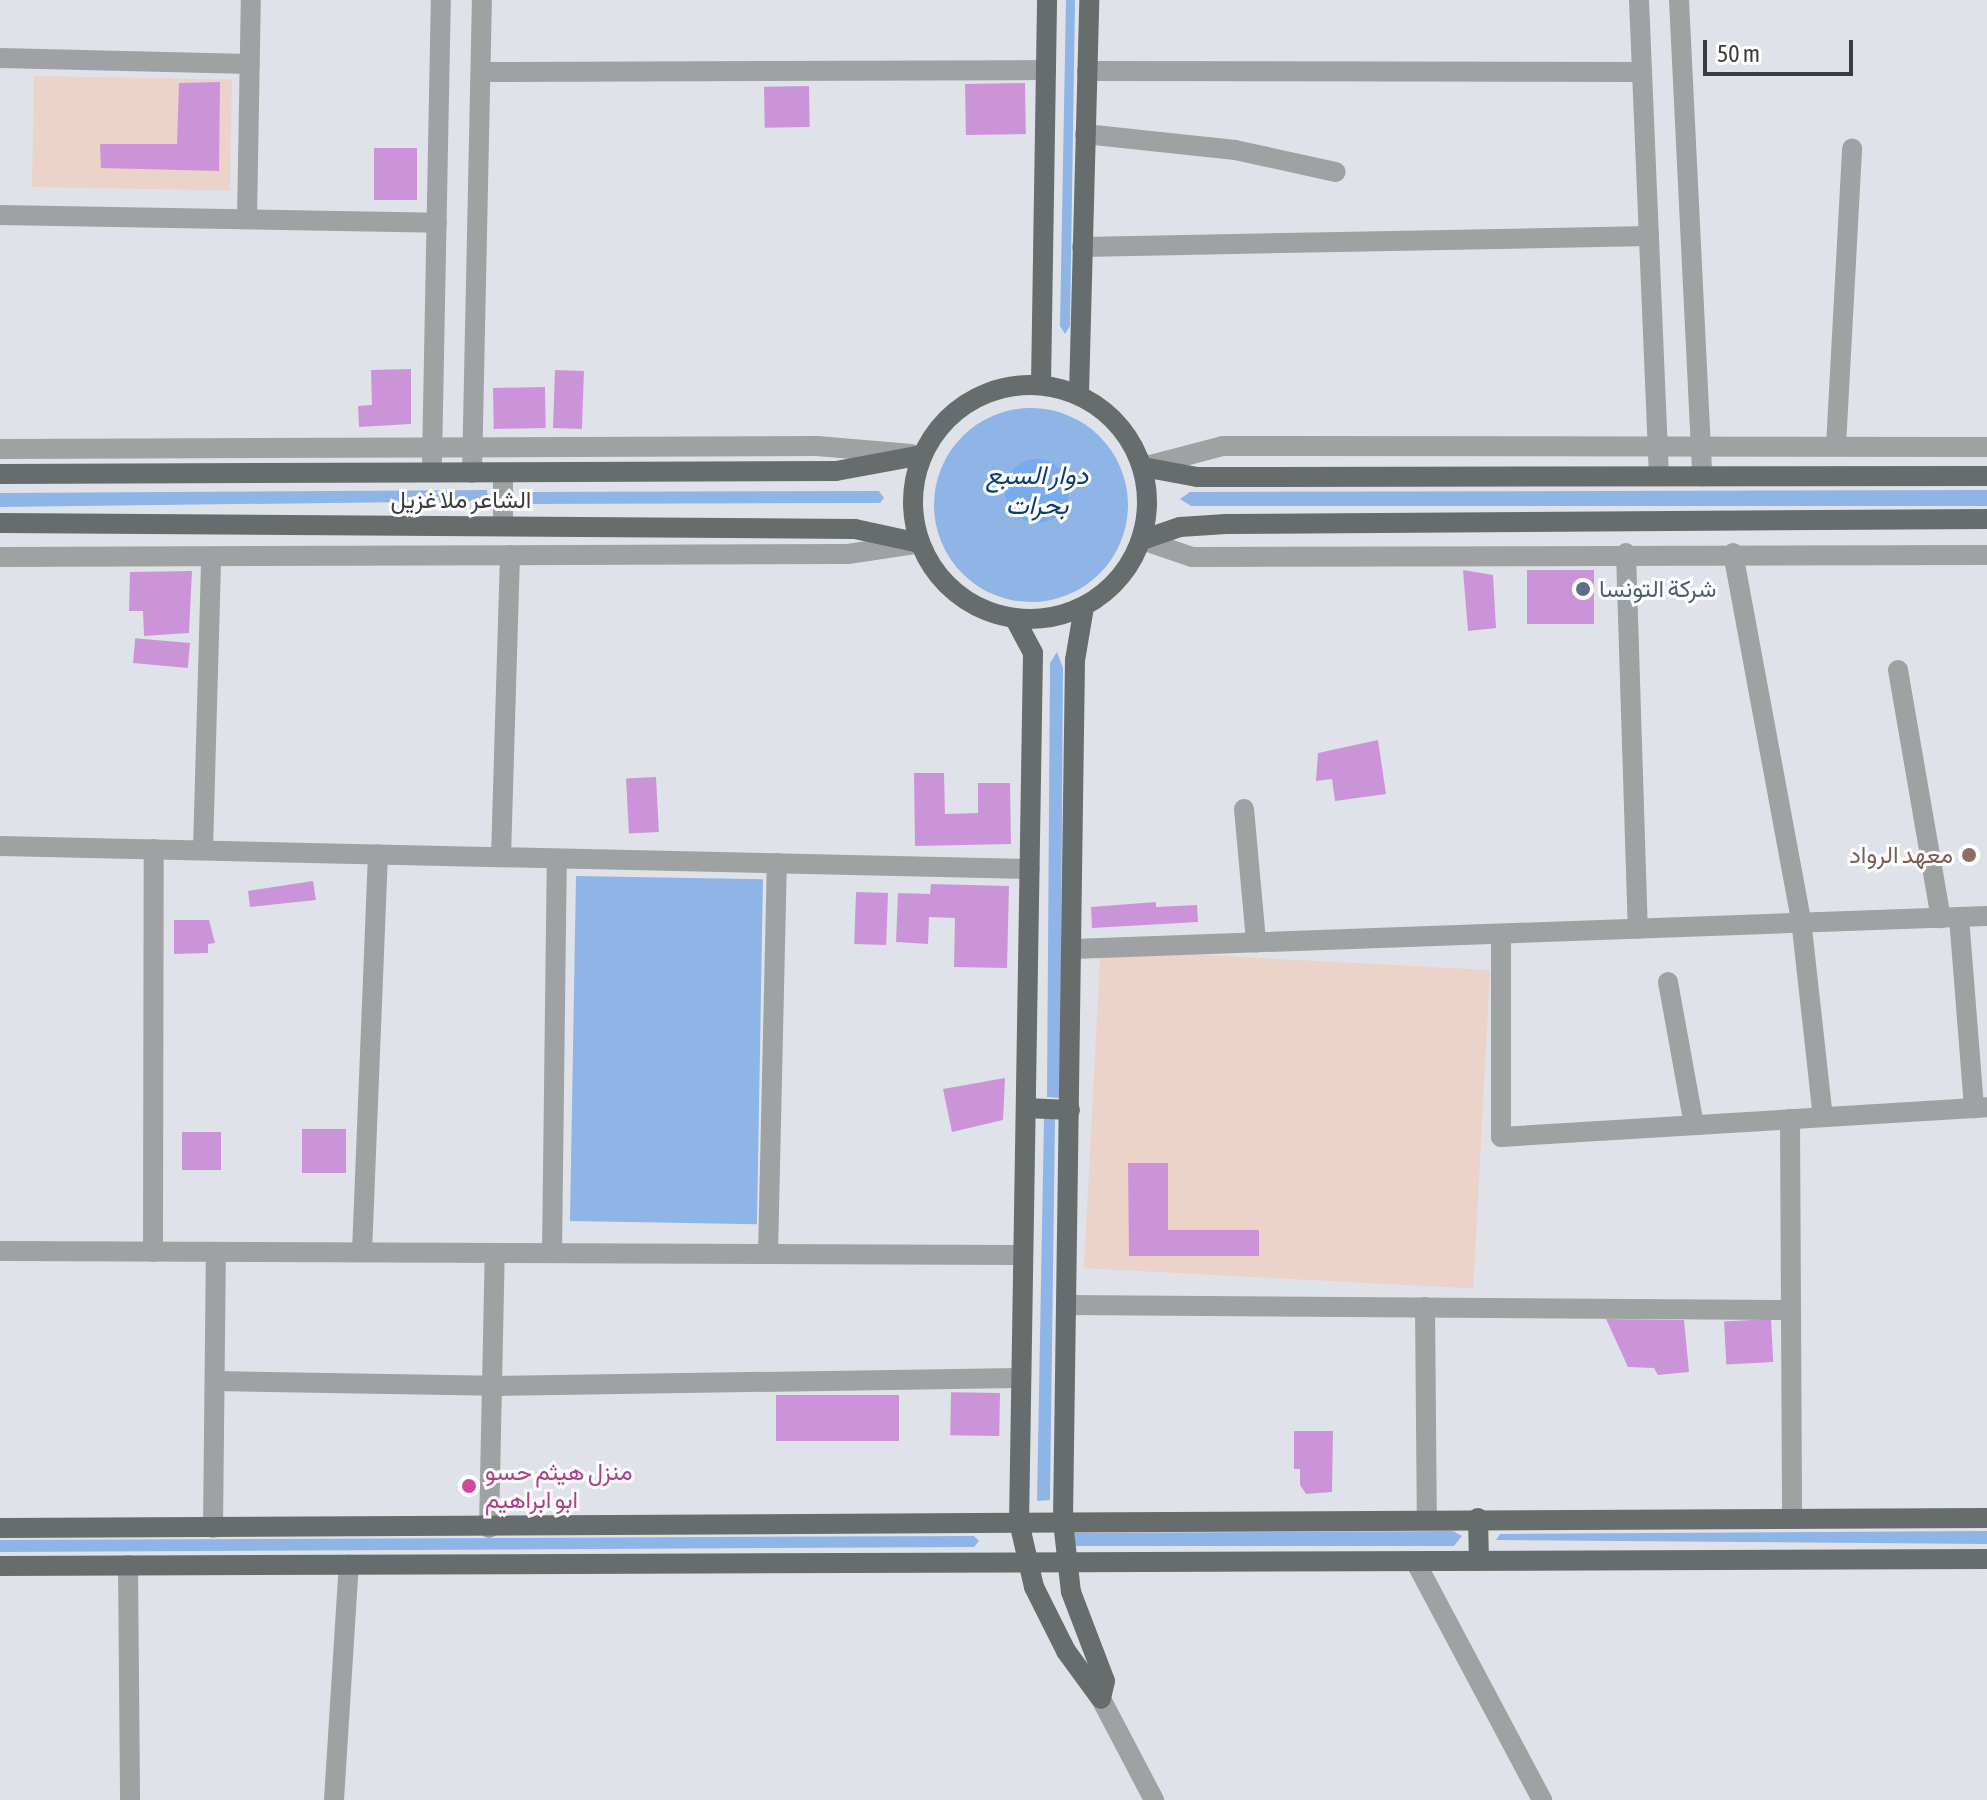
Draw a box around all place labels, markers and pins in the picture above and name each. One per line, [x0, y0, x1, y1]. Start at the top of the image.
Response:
place label: شركة التونسا [1599, 575, 1716, 603]
marker: شركة التونسا [1574, 580, 1592, 598]
place label: معهد الرواد [1849, 841, 1953, 869]
marker: معهد الرواد [1960, 846, 1978, 864]
place label: منزل هيثم حسو ابو ابراهيم [485, 1458, 633, 1514]
marker: منزل هيثم حسو ابو ابراهيم [460, 1477, 478, 1495]

